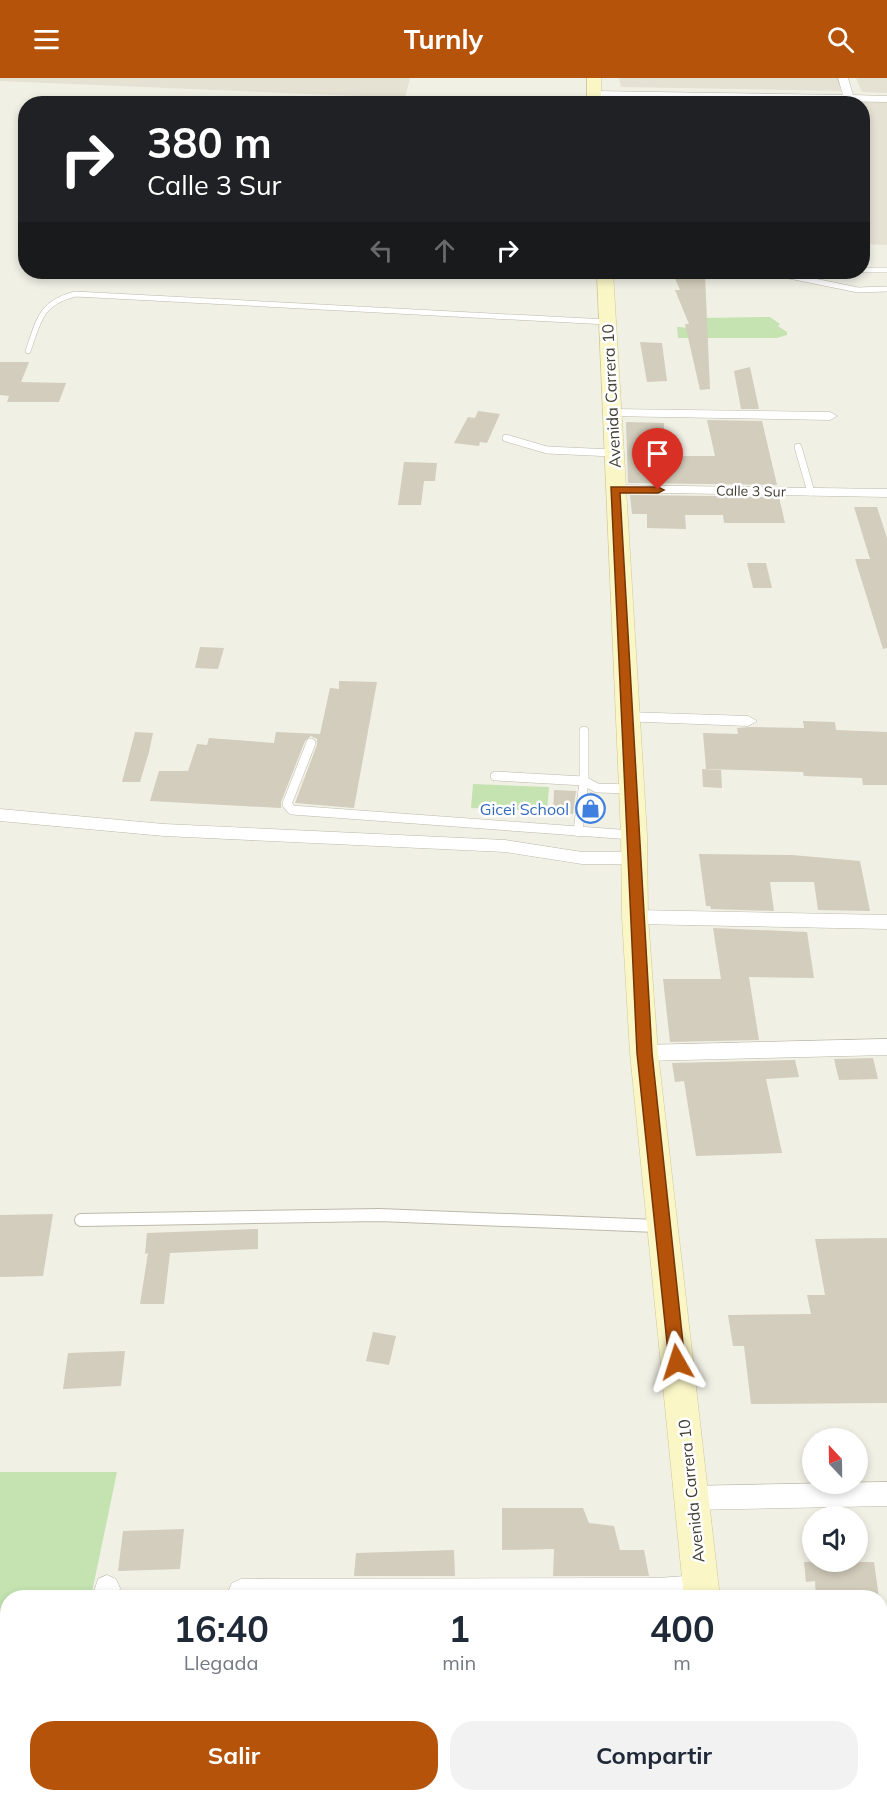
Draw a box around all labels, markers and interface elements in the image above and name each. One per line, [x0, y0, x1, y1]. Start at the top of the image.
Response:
text: Turnly [404, 22, 483, 56]
icon: menu [30, 23, 63, 56]
icon: search [824, 23, 857, 56]
text: 380 m [147, 116, 272, 169]
icon: right [48, 120, 126, 198]
text: Calle 3 Sur [147, 168, 281, 202]
icon: left [365, 234, 398, 267]
icon: ahead [428, 234, 461, 267]
icon: right [491, 234, 524, 267]
street label: Avenida Carrera 10 [597, 323, 625, 469]
pin [632, 428, 683, 490]
icon: arrive [641, 437, 674, 470]
street label: Calle 3 Sur [716, 481, 787, 501]
shop icon: Gicei School [574, 793, 606, 825]
place label: Gicei School [480, 799, 569, 819]
position arrow [645, 1330, 709, 1394]
street label: Avenida Carrera 10 [674, 1418, 708, 1564]
north arrow [802, 1428, 868, 1494]
map controls [802, 1428, 868, 1572]
button: sound [802, 1506, 868, 1572]
text: 16:40 [173, 1606, 269, 1651]
text: 1 [448, 1606, 470, 1651]
text: 400 [650, 1606, 715, 1651]
text: Llegada [184, 1650, 258, 1675]
text: min [442, 1650, 476, 1675]
text: m [673, 1650, 691, 1675]
button: Salir [30, 1721, 438, 1790]
button: Compartir [450, 1721, 858, 1790]

